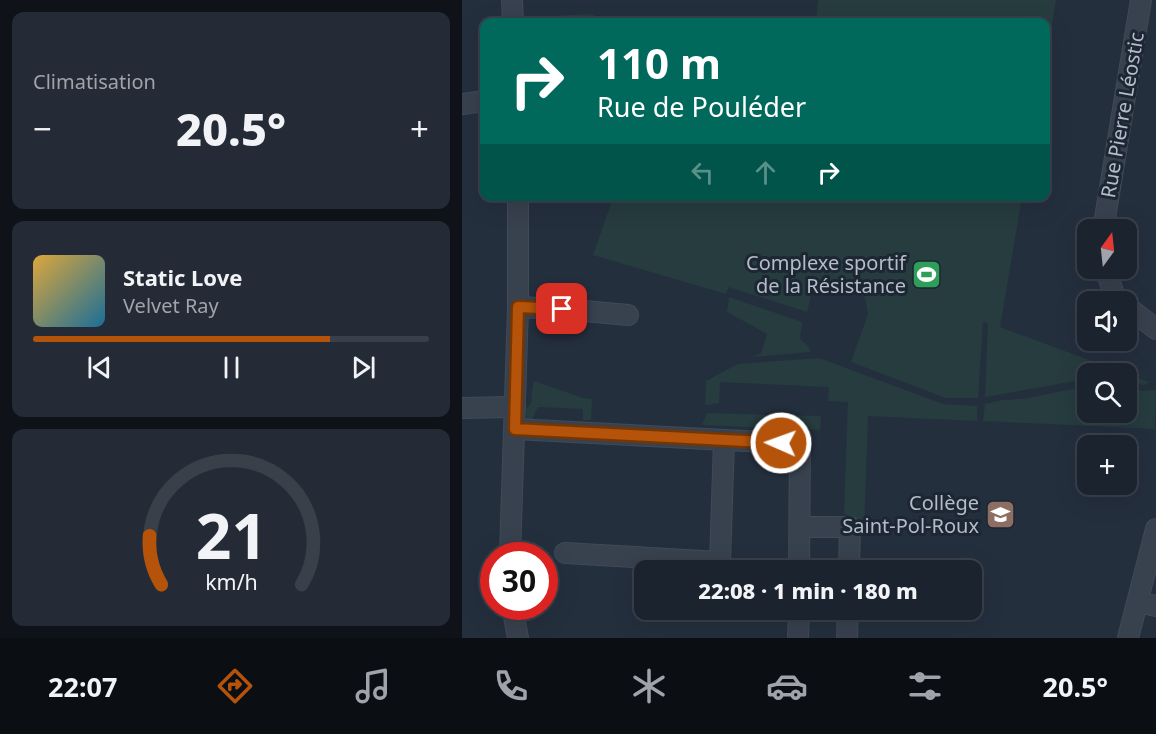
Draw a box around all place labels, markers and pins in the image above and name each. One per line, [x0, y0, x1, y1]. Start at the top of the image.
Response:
place label: Complexe sportif de la Résistance [746, 249, 907, 299]
sports icon: Complexe sportif de la Résistance [911, 258, 943, 290]
pin [536, 283, 587, 334]
place label: Collège Saint-Pol-Roux [842, 489, 979, 539]
school or university icon: Collège Saint-Pol-Roux [984, 498, 1016, 530]

